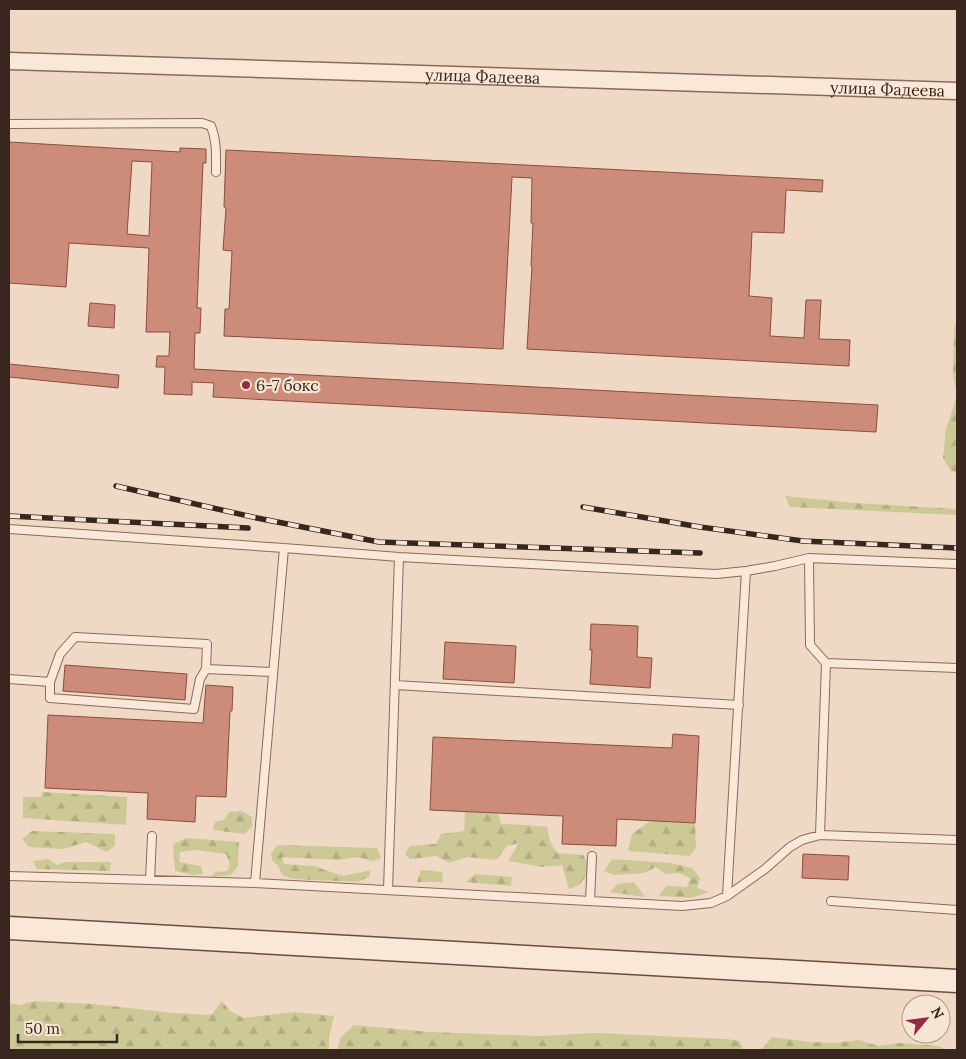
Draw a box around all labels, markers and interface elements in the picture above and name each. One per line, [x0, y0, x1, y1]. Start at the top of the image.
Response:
street label: улица Фадеева [425, 64, 541, 88]
street label: улица Фадеева [830, 77, 945, 101]
place label: 6-7 бокс [256, 375, 319, 395]
marker: 6-7 бокс [240, 379, 252, 391]
north arrow [901, 994, 951, 1044]
text: N [927, 1004, 948, 1022]
scale bar [18, 1012, 116, 1044]
text: 50 m [25, 1019, 60, 1038]

